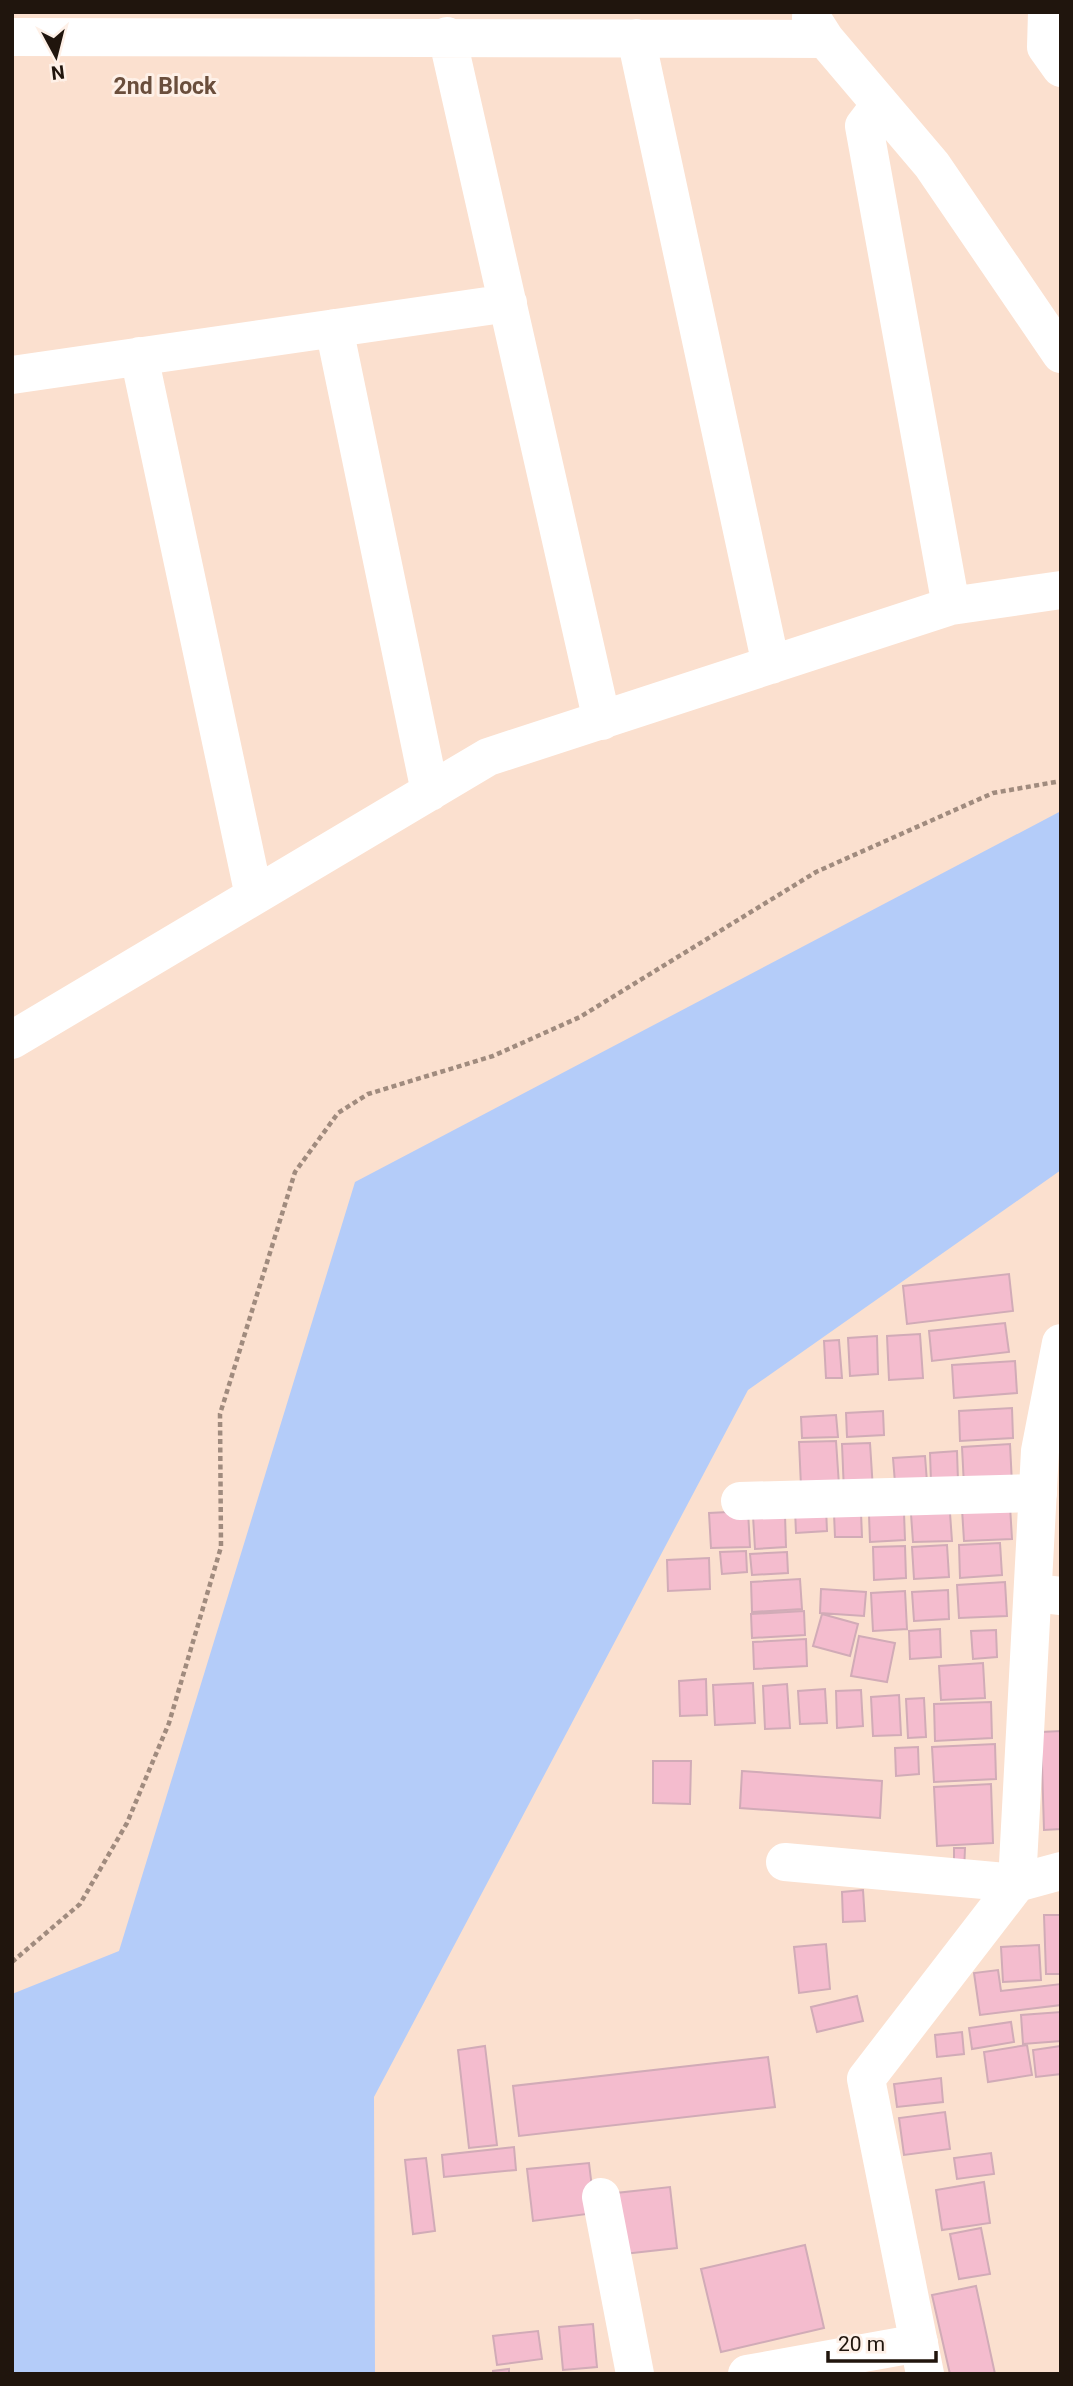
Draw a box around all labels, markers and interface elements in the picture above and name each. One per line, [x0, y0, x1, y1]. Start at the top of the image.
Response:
north arrow [21, 21, 91, 91]
text: N [50, 60, 66, 85]
district label: 2nd Block [114, 73, 217, 100]
scale bar [828, 2320, 936, 2364]
text: 20 m [838, 2332, 885, 2356]

